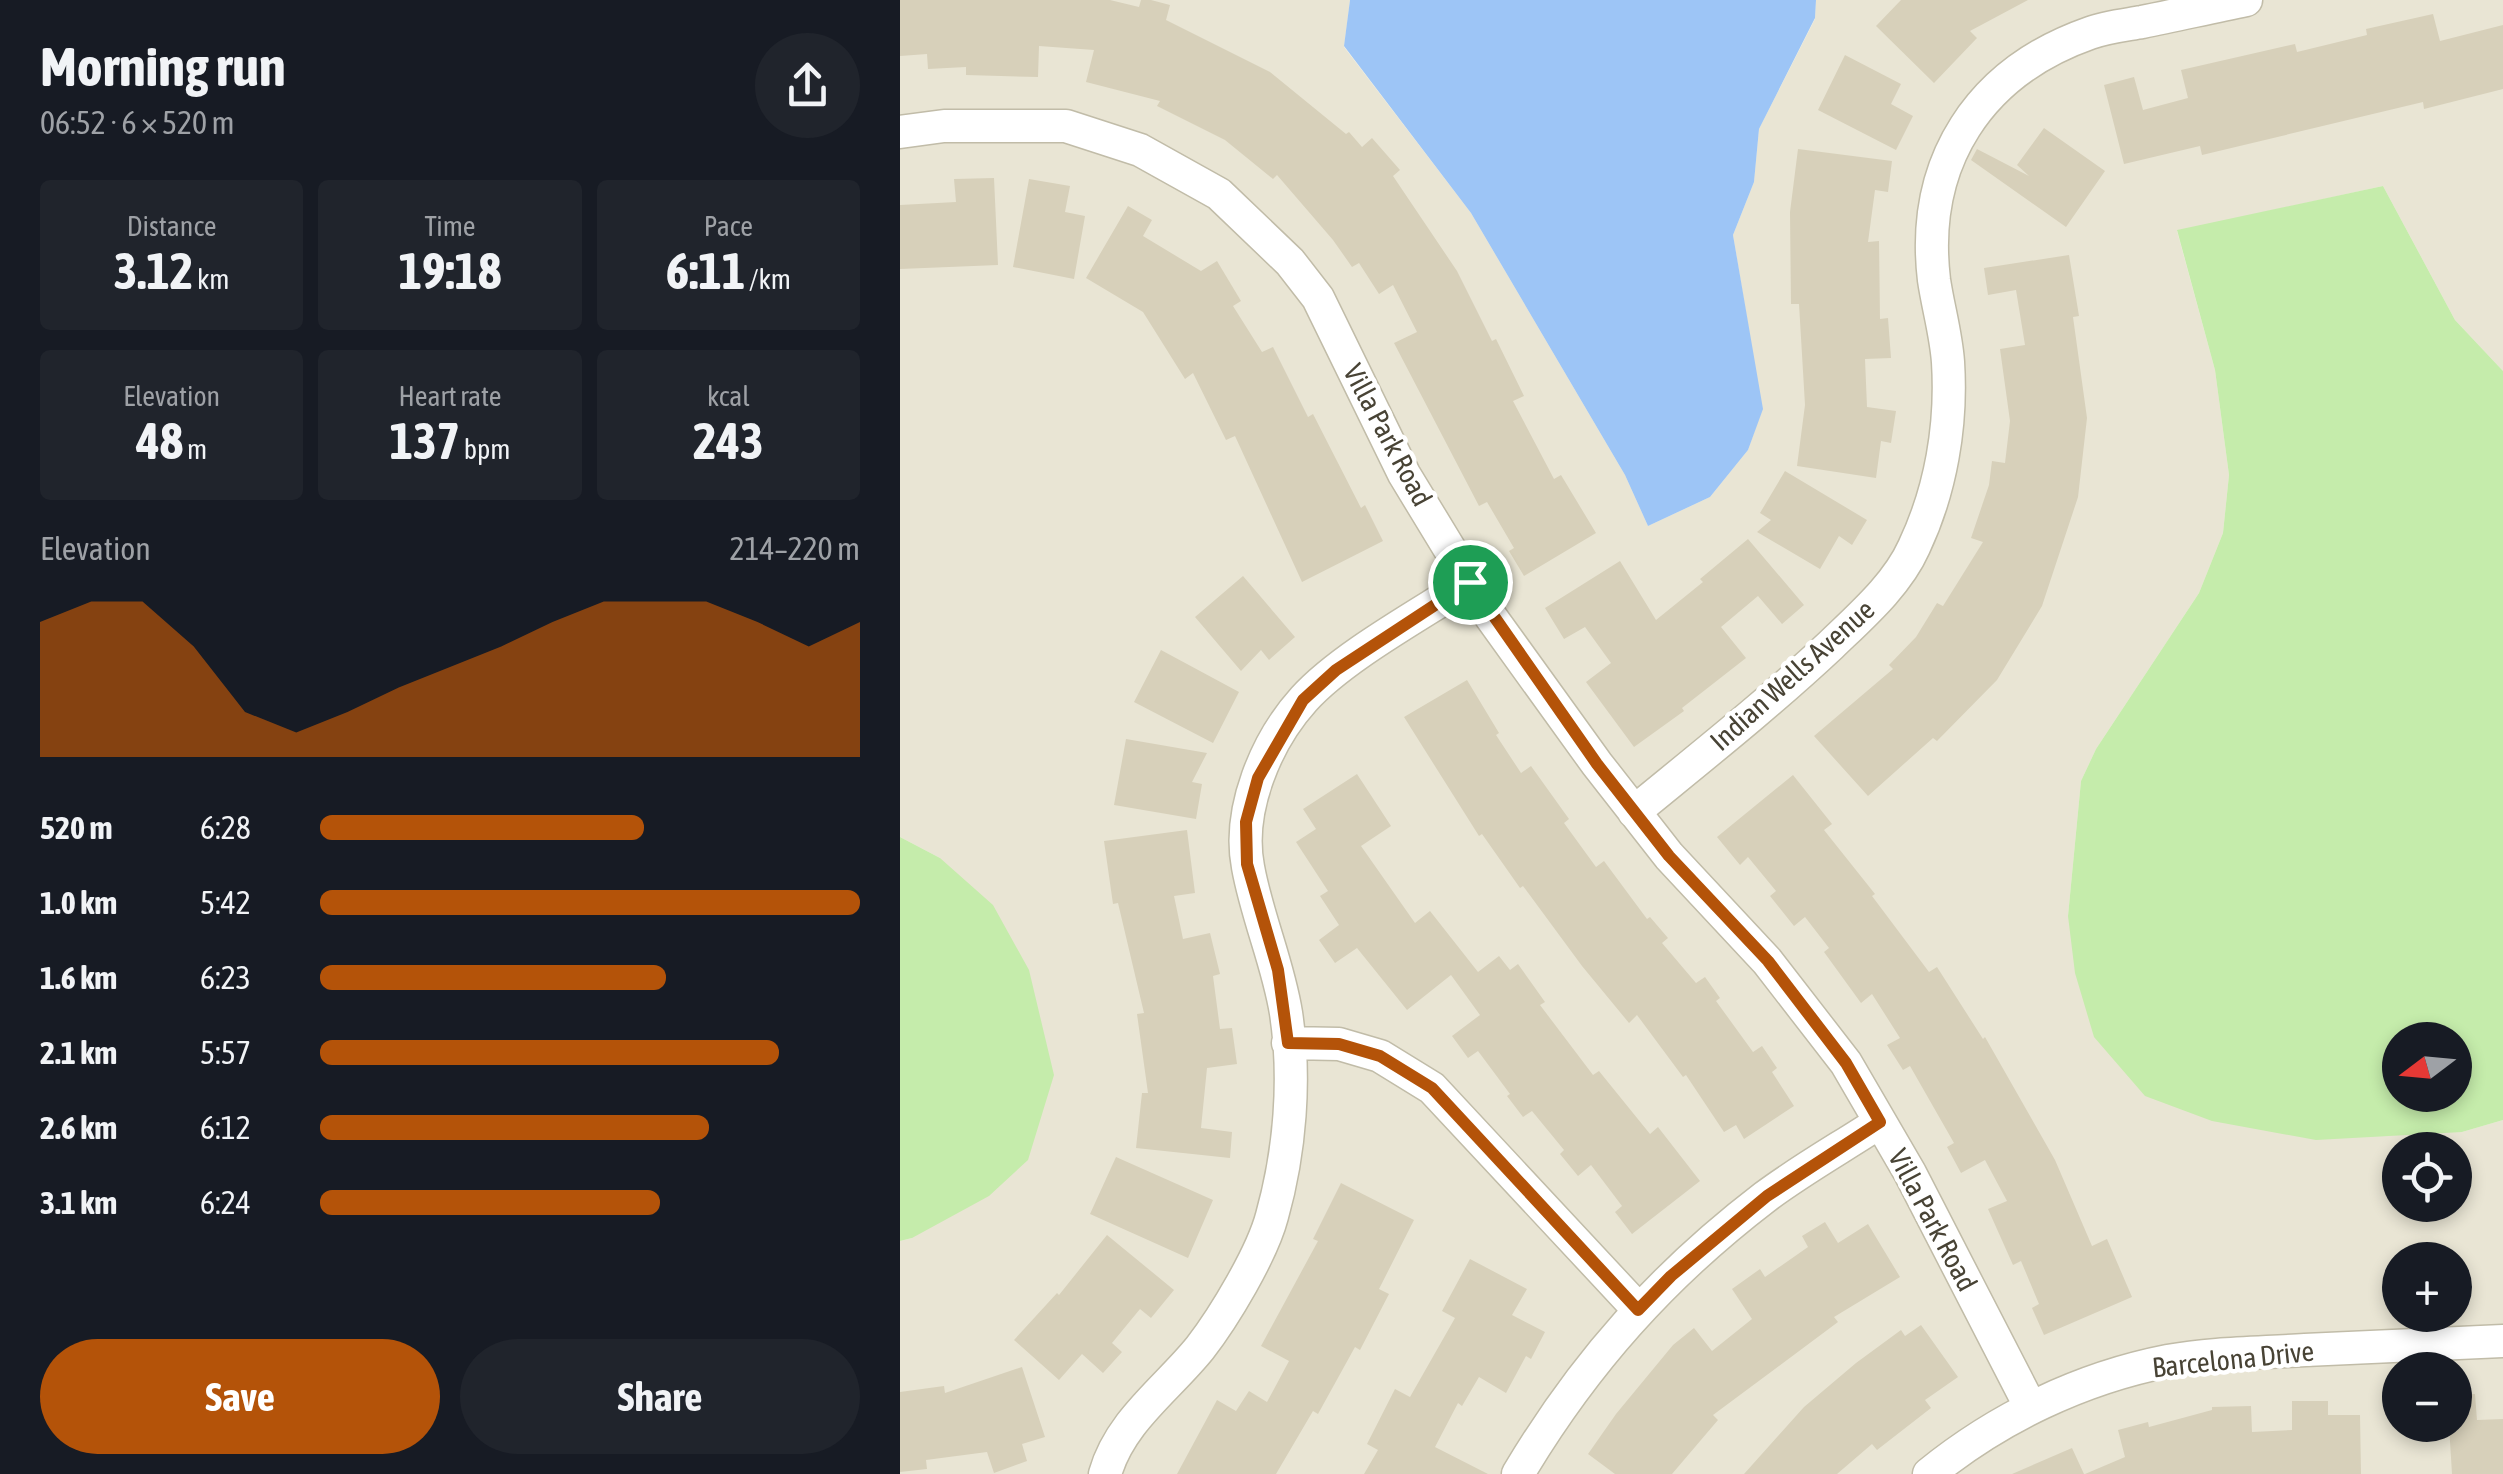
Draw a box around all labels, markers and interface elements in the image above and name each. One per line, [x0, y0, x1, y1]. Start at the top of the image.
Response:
button: share [755, 33, 860, 138]
text: Morning run [40, 35, 286, 98]
text: 06:52 · 6 × 520 m [40, 104, 234, 141]
text: Distance [127, 210, 217, 242]
text: Time [424, 210, 476, 242]
text: Pace [704, 210, 753, 242]
text: 3.12 [114, 242, 193, 300]
text: 19:18 [399, 242, 501, 300]
text: 6:11 [666, 242, 745, 300]
text: km [193, 263, 230, 295]
text: /km [745, 263, 791, 295]
street label: Villa Park Road [1337, 359, 1439, 511]
text: Elevation [123, 380, 220, 412]
text: Heart rate [398, 380, 502, 412]
text: kcal [707, 380, 750, 412]
text: 48 [136, 412, 183, 470]
text: 137 [389, 412, 460, 470]
text: 243 [693, 412, 764, 470]
text: m [183, 433, 207, 465]
text: bpm [460, 433, 511, 465]
text: Elevation [40, 530, 151, 567]
text: 214–220 m [730, 530, 860, 567]
pin [1428, 540, 1513, 625]
icon: arrive [1443, 555, 1498, 610]
street label: Indian Wells Avenue [1704, 593, 1880, 757]
text: 520 m [40, 809, 113, 846]
text: 6:28 [200, 809, 251, 846]
text: 1.0 km [40, 884, 117, 921]
text: 5:42 [200, 884, 251, 921]
text: 1.6 km [40, 959, 117, 996]
text: 6:23 [200, 959, 251, 996]
north arrow [2382, 1022, 2472, 1112]
map controls [2382, 1022, 2472, 1442]
text: 2.1 km [40, 1034, 117, 1071]
text: 5:57 [200, 1034, 251, 1071]
text: 2.6 km [40, 1109, 117, 1146]
text: 6:12 [200, 1109, 251, 1146]
button: locate [2382, 1132, 2472, 1222]
street label: Villa Park Road [1882, 1144, 1984, 1296]
text: 3.1 km [40, 1184, 117, 1221]
text: 6:24 [200, 1184, 251, 1221]
button: + [2382, 1242, 2472, 1332]
street label: Barcelona Drive [2150, 1335, 2316, 1383]
button: Save [40, 1339, 440, 1454]
button: Share [460, 1339, 860, 1454]
button: − [2382, 1352, 2472, 1442]

